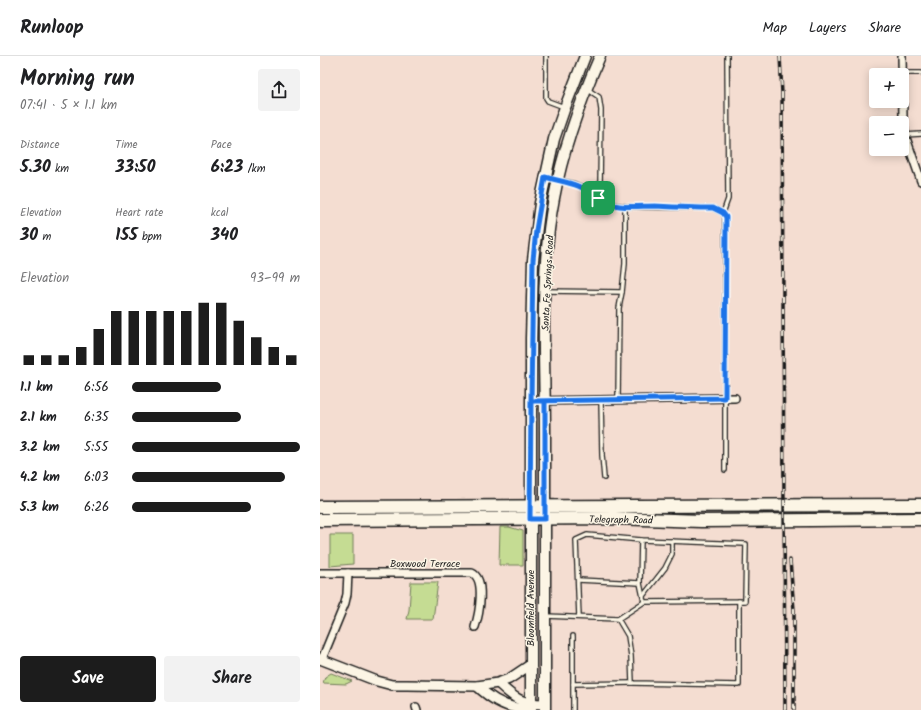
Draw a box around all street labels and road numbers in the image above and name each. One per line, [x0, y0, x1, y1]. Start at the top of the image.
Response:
street label: Santa Fe Springs Road [538, 234, 559, 331]
street label: Telegraph Road [589, 511, 654, 529]
street label: Boxwood Terrace [390, 556, 461, 572]
street label: Bloomfield Avenue [523, 569, 539, 646]

